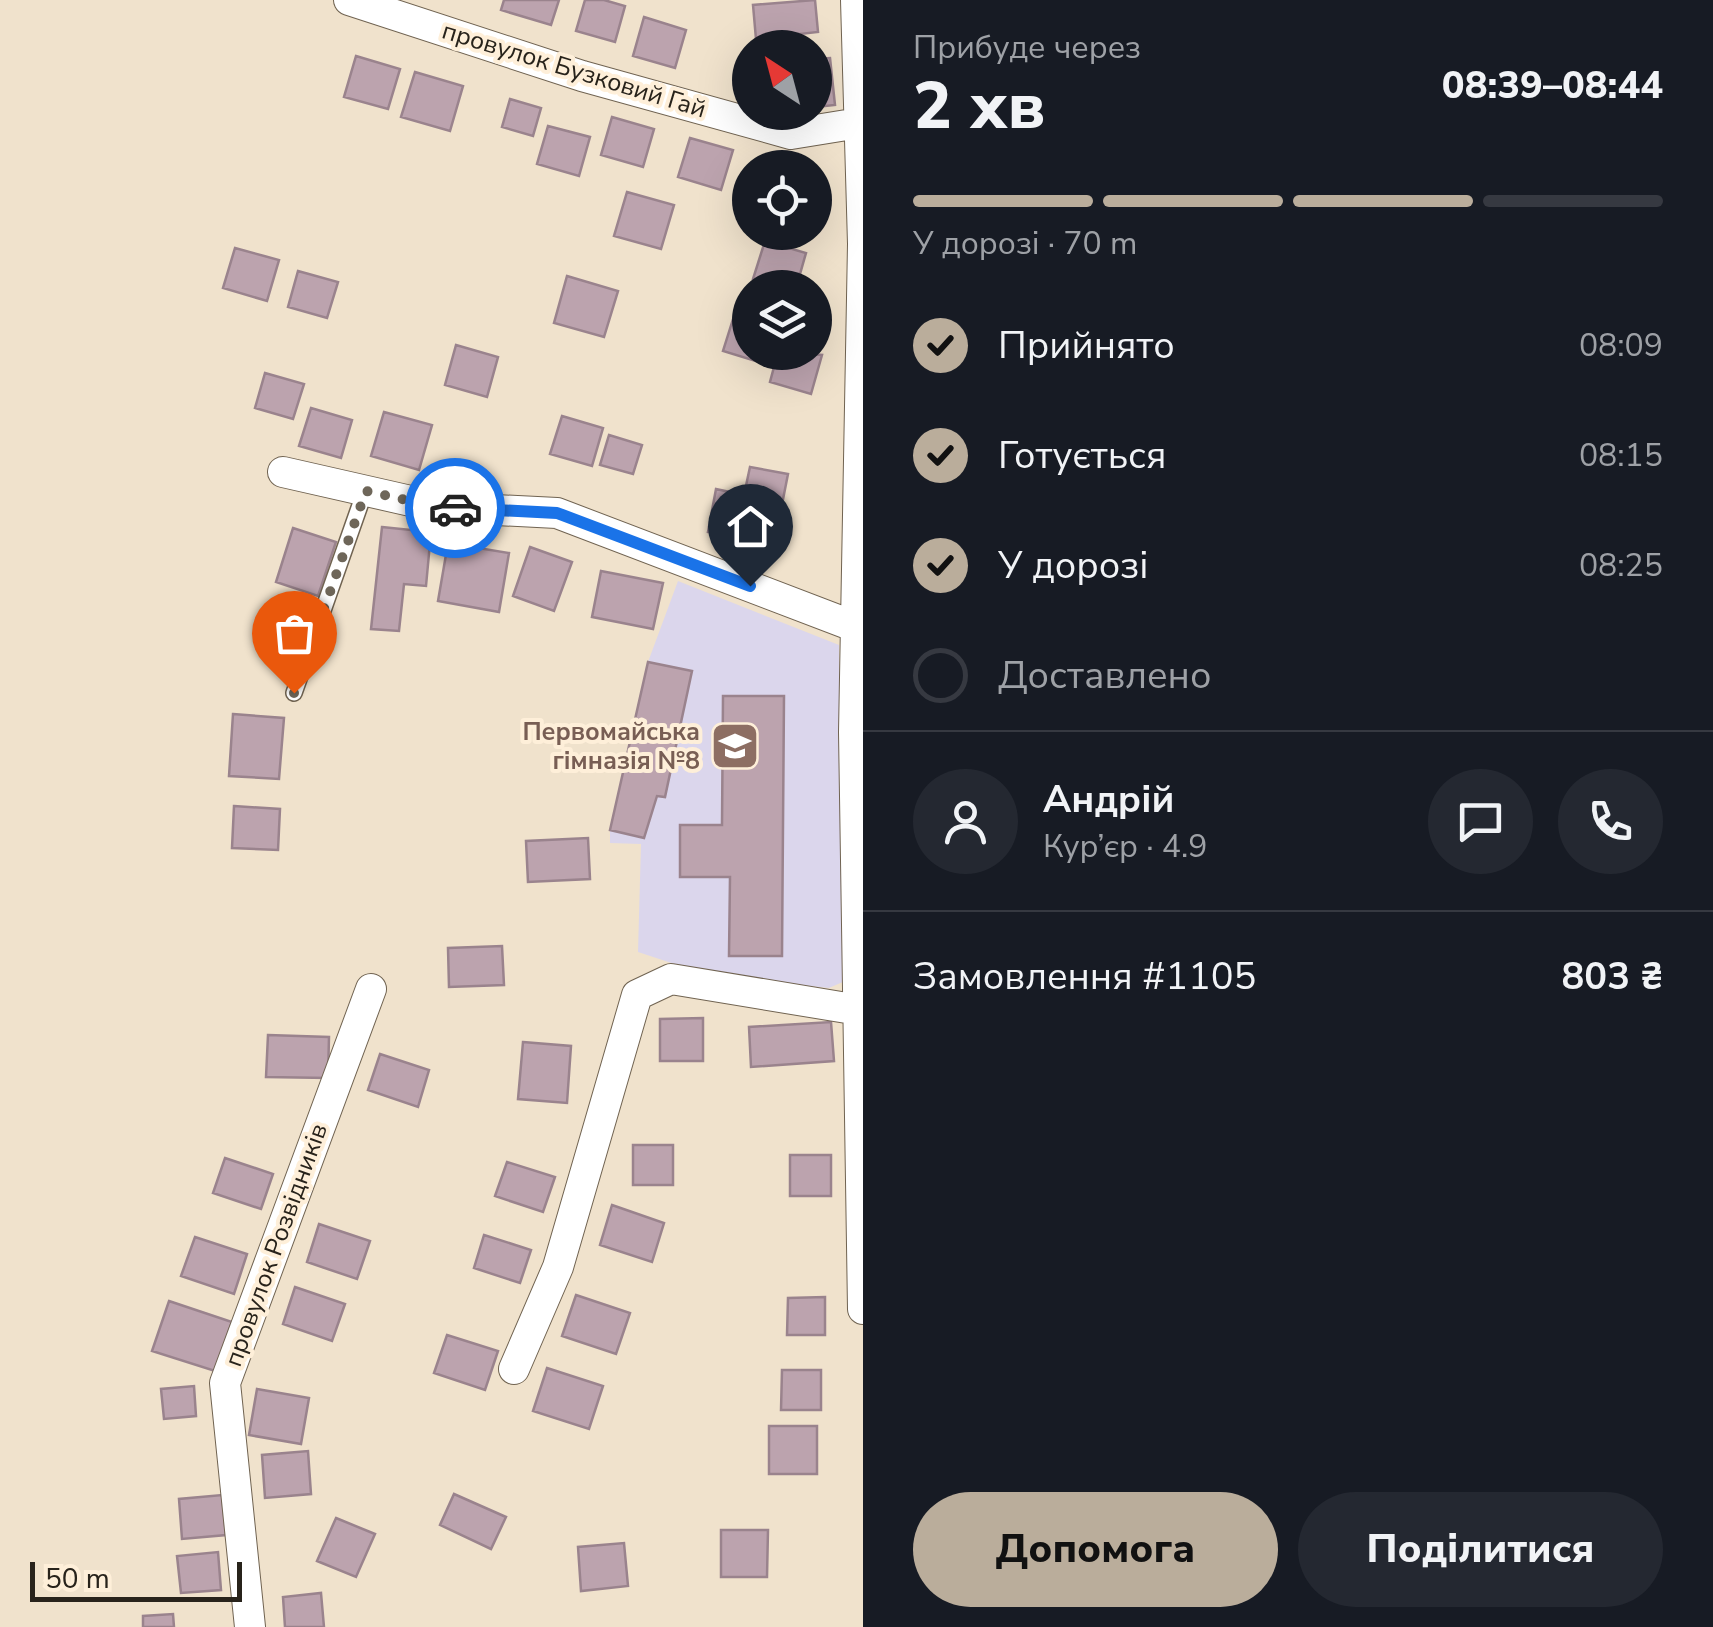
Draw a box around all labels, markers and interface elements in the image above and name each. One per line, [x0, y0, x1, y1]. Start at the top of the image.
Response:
street label: провулок Бузковий Гай [438, 14, 710, 126]
text: Прибуде через [913, 26, 1141, 69]
north arrow [732, 30, 832, 130]
map controls [732, 30, 832, 370]
text: 08:39–08:44 [1442, 60, 1663, 111]
text: 2 хв [913, 62, 1045, 151]
button: locate [732, 150, 832, 250]
text: У дорозі · 70 m [913, 222, 1137, 265]
button: layers [732, 270, 832, 370]
icon: check [913, 318, 968, 373]
text: Прийнято [998, 320, 1175, 371]
text: 08:09 [1579, 324, 1663, 367]
icon: check [913, 428, 968, 483]
text: Готується [998, 430, 1167, 481]
text: 08:15 [1579, 434, 1663, 477]
courier [405, 458, 505, 558]
icon: car [428, 481, 483, 536]
pin [708, 484, 793, 587]
icon: home [723, 499, 778, 554]
icon: check [913, 538, 968, 593]
text: У дорозі [998, 540, 1148, 591]
text: 08:25 [1579, 544, 1663, 587]
pin [252, 591, 337, 694]
icon: bag [267, 606, 322, 661]
text: Доставлено [998, 650, 1211, 701]
place label: Первомайська гімназія №8 [522, 715, 700, 778]
school or university icon: Первомайська гімназія №8 [709, 720, 761, 772]
button: person [913, 769, 1018, 874]
button: chat [1428, 769, 1533, 874]
button: phone [1558, 769, 1663, 874]
text: Андрій [1043, 774, 1174, 825]
text: Кур’єр · 4.9 [1043, 825, 1208, 868]
text: Замовлення #1105 [913, 951, 1256, 1002]
text: 803 ₴ [1562, 951, 1663, 1002]
street label: провулок Розвідників [216, 1119, 336, 1371]
button: Допомога [913, 1492, 1278, 1607]
button: Поділитися [1298, 1492, 1663, 1607]
scale bar [30, 1557, 242, 1602]
text: 50 m [45, 1560, 110, 1598]

